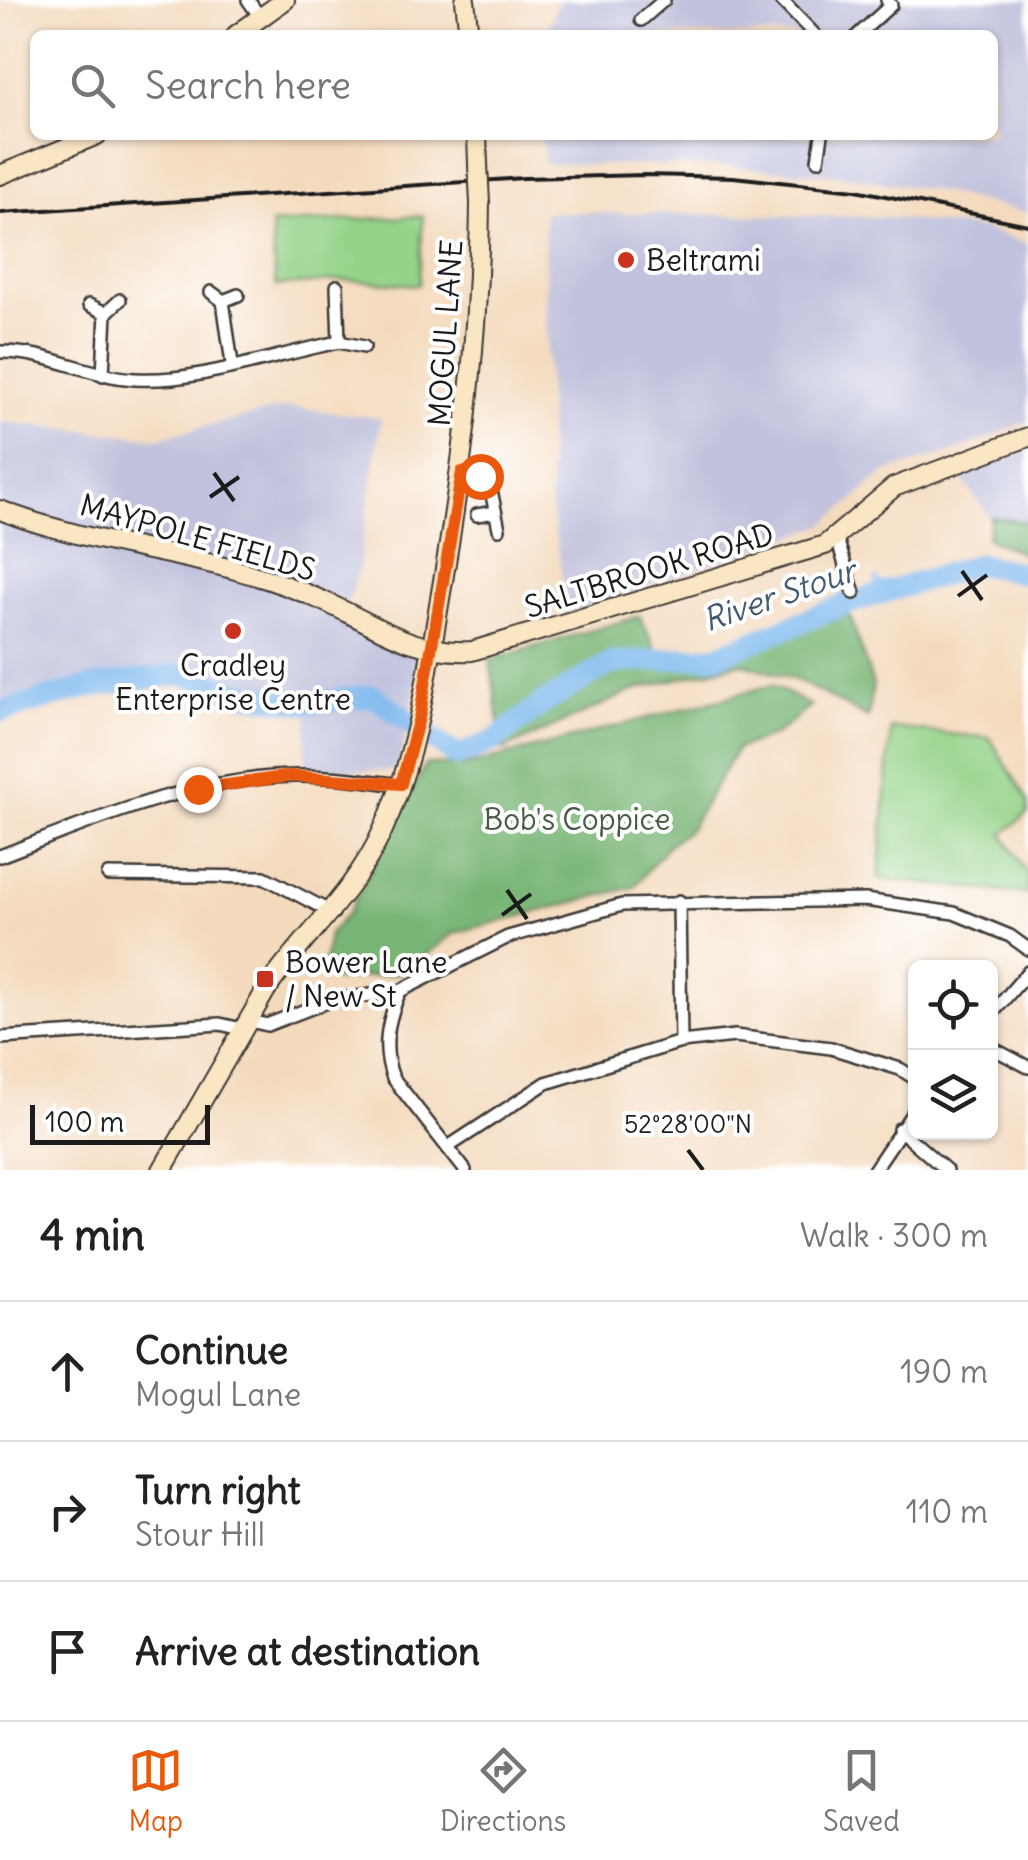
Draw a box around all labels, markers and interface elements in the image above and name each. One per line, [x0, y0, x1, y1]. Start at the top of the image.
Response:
search box [30, 30, 998, 140]
icon: search [65, 58, 120, 113]
text: Search here [145, 62, 351, 109]
street label: MOGUL LANE [420, 238, 470, 428]
place label: Beltrami [646, 241, 761, 279]
marker: Beltrami [615, 249, 637, 271]
route start [458, 454, 504, 500]
street label: MAYPOLE FIELDS [76, 485, 320, 589]
street label: SALTBROOK ROAD [520, 514, 778, 626]
water label: River Stour [697, 548, 864, 640]
marker: Cradley Enterprise Centre [222, 620, 244, 642]
place label: Cradley Enterprise Centre [115, 646, 351, 718]
route end [176, 767, 222, 813]
park label: Bob's Coppice [484, 800, 670, 838]
place label: Bower Lane / New St [285, 943, 447, 1015]
map controls [908, 960, 998, 1140]
button: locate [908, 960, 998, 1050]
marker: Bower Lane / New St [254, 968, 276, 990]
button: layers [908, 1050, 998, 1140]
scale bar [30, 1100, 210, 1144]
text: 100 m [45, 1104, 124, 1140]
text: 52°28'00"N [624, 1108, 752, 1140]
text: 4 min [40, 1209, 145, 1261]
text: Walk · 300 m [800, 1215, 988, 1256]
text: Continue [135, 1327, 288, 1374]
icon: ahead [40, 1344, 95, 1399]
text: 190 m [900, 1351, 988, 1392]
text: Mogul Lane [135, 1374, 301, 1415]
text: Turn right [135, 1467, 301, 1514]
icon: right [40, 1484, 95, 1539]
text: 110 m [906, 1491, 988, 1532]
text: Stour Hill [135, 1514, 265, 1555]
icon: arrive [40, 1624, 95, 1679]
text: Arrive at destination [135, 1628, 480, 1675]
tab: Map [128, 1743, 183, 1839]
tab: Directions [440, 1743, 566, 1839]
tab: Saved [823, 1743, 900, 1839]

